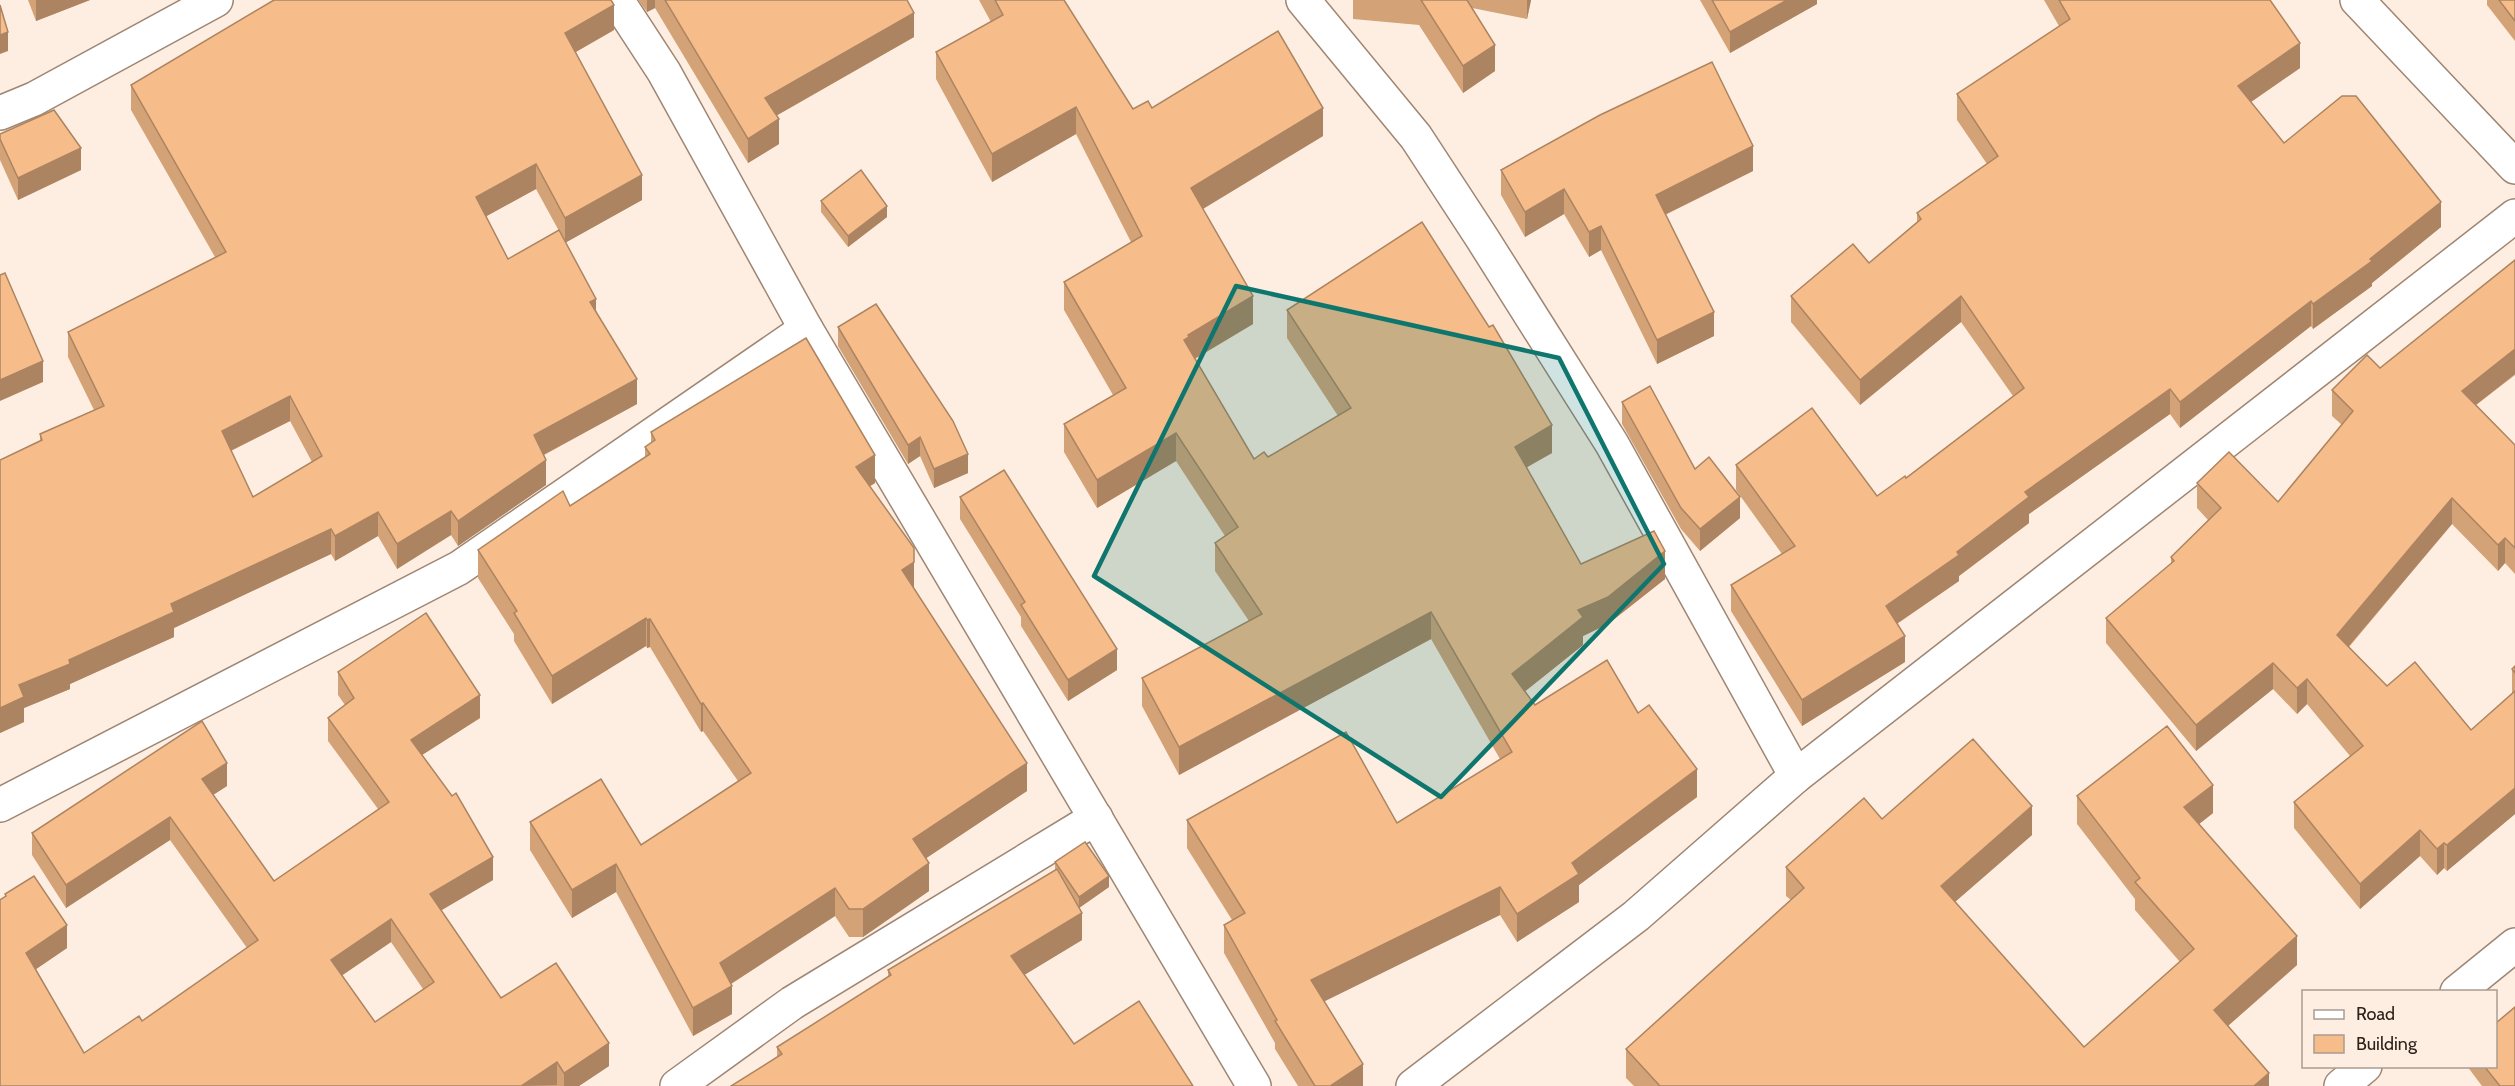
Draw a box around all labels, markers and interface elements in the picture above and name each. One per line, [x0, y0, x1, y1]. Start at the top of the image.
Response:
legend [2302, 990, 2497, 1068]
text: Road [2356, 1003, 2395, 1025]
text: Building [2356, 1033, 2418, 1055]

